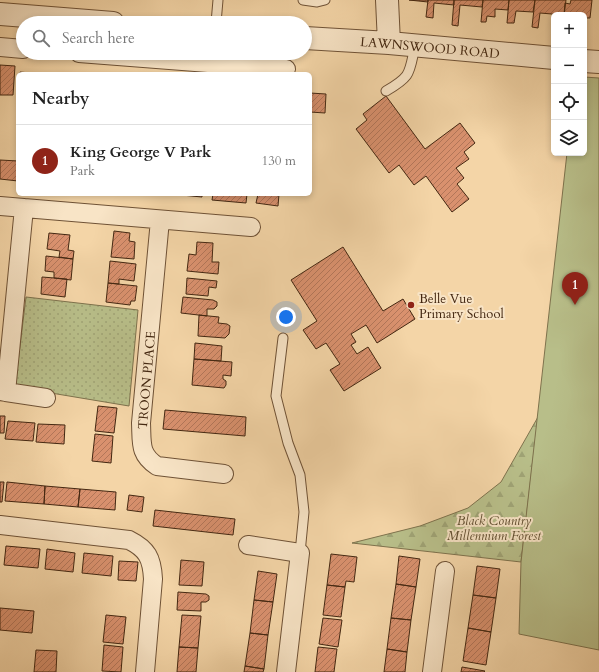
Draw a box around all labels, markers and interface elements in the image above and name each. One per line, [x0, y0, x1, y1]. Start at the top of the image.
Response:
map controls [551, 12, 587, 156]
button: + [551, 12, 587, 48]
search box [16, 16, 312, 60]
icon: search [30, 27, 52, 49]
text: Search here [62, 28, 135, 48]
street label: LAWNSWOOD ROAD [359, 33, 500, 63]
button: − [551, 48, 587, 84]
button: locate [551, 84, 587, 120]
text: Nearby [32, 87, 89, 110]
button: layers [551, 120, 587, 156]
text: King George V Park [70, 142, 211, 162]
text: 1 [42, 152, 48, 170]
text: 130 m [262, 152, 296, 170]
text: Park [70, 162, 95, 180]
pin: 1 [562, 272, 588, 305]
place label: Belle Vue Primary School [419, 290, 504, 323]
marker: Belle Vue Primary School [406, 300, 416, 310]
your location [276, 307, 296, 327]
street label: TROON PLACE [134, 330, 160, 430]
park label: Black Country Millennium Forest [447, 512, 541, 545]

